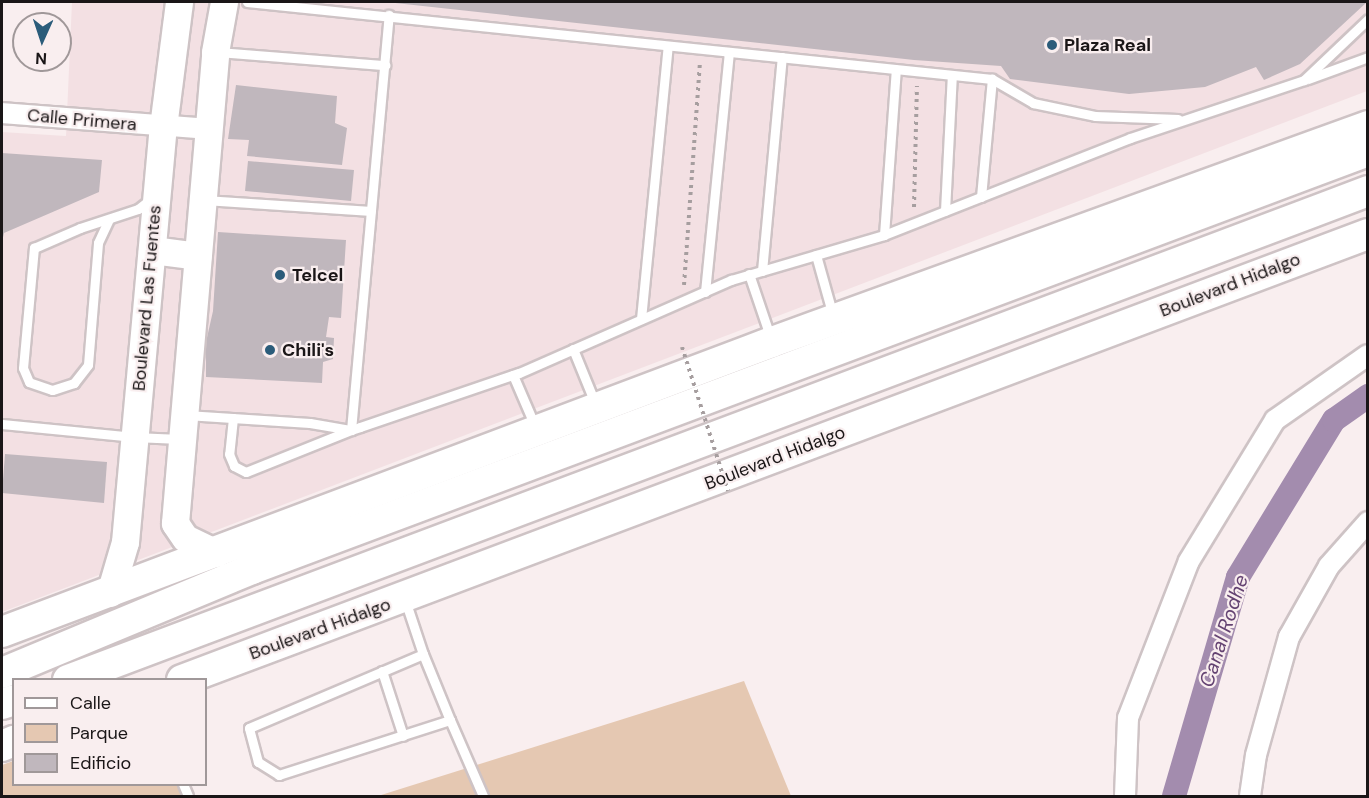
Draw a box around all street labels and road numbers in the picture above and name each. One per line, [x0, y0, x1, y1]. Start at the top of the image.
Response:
street label: Calle Primera [26, 104, 138, 136]
street label: Boulevard Las Fuentes [128, 204, 166, 392]
street label: Boulevard Hidalgo [1157, 248, 1303, 322]
street label: Boulevard Hidalgo [702, 421, 848, 495]
street label: Boulevard Hidalgo [246, 593, 394, 665]

